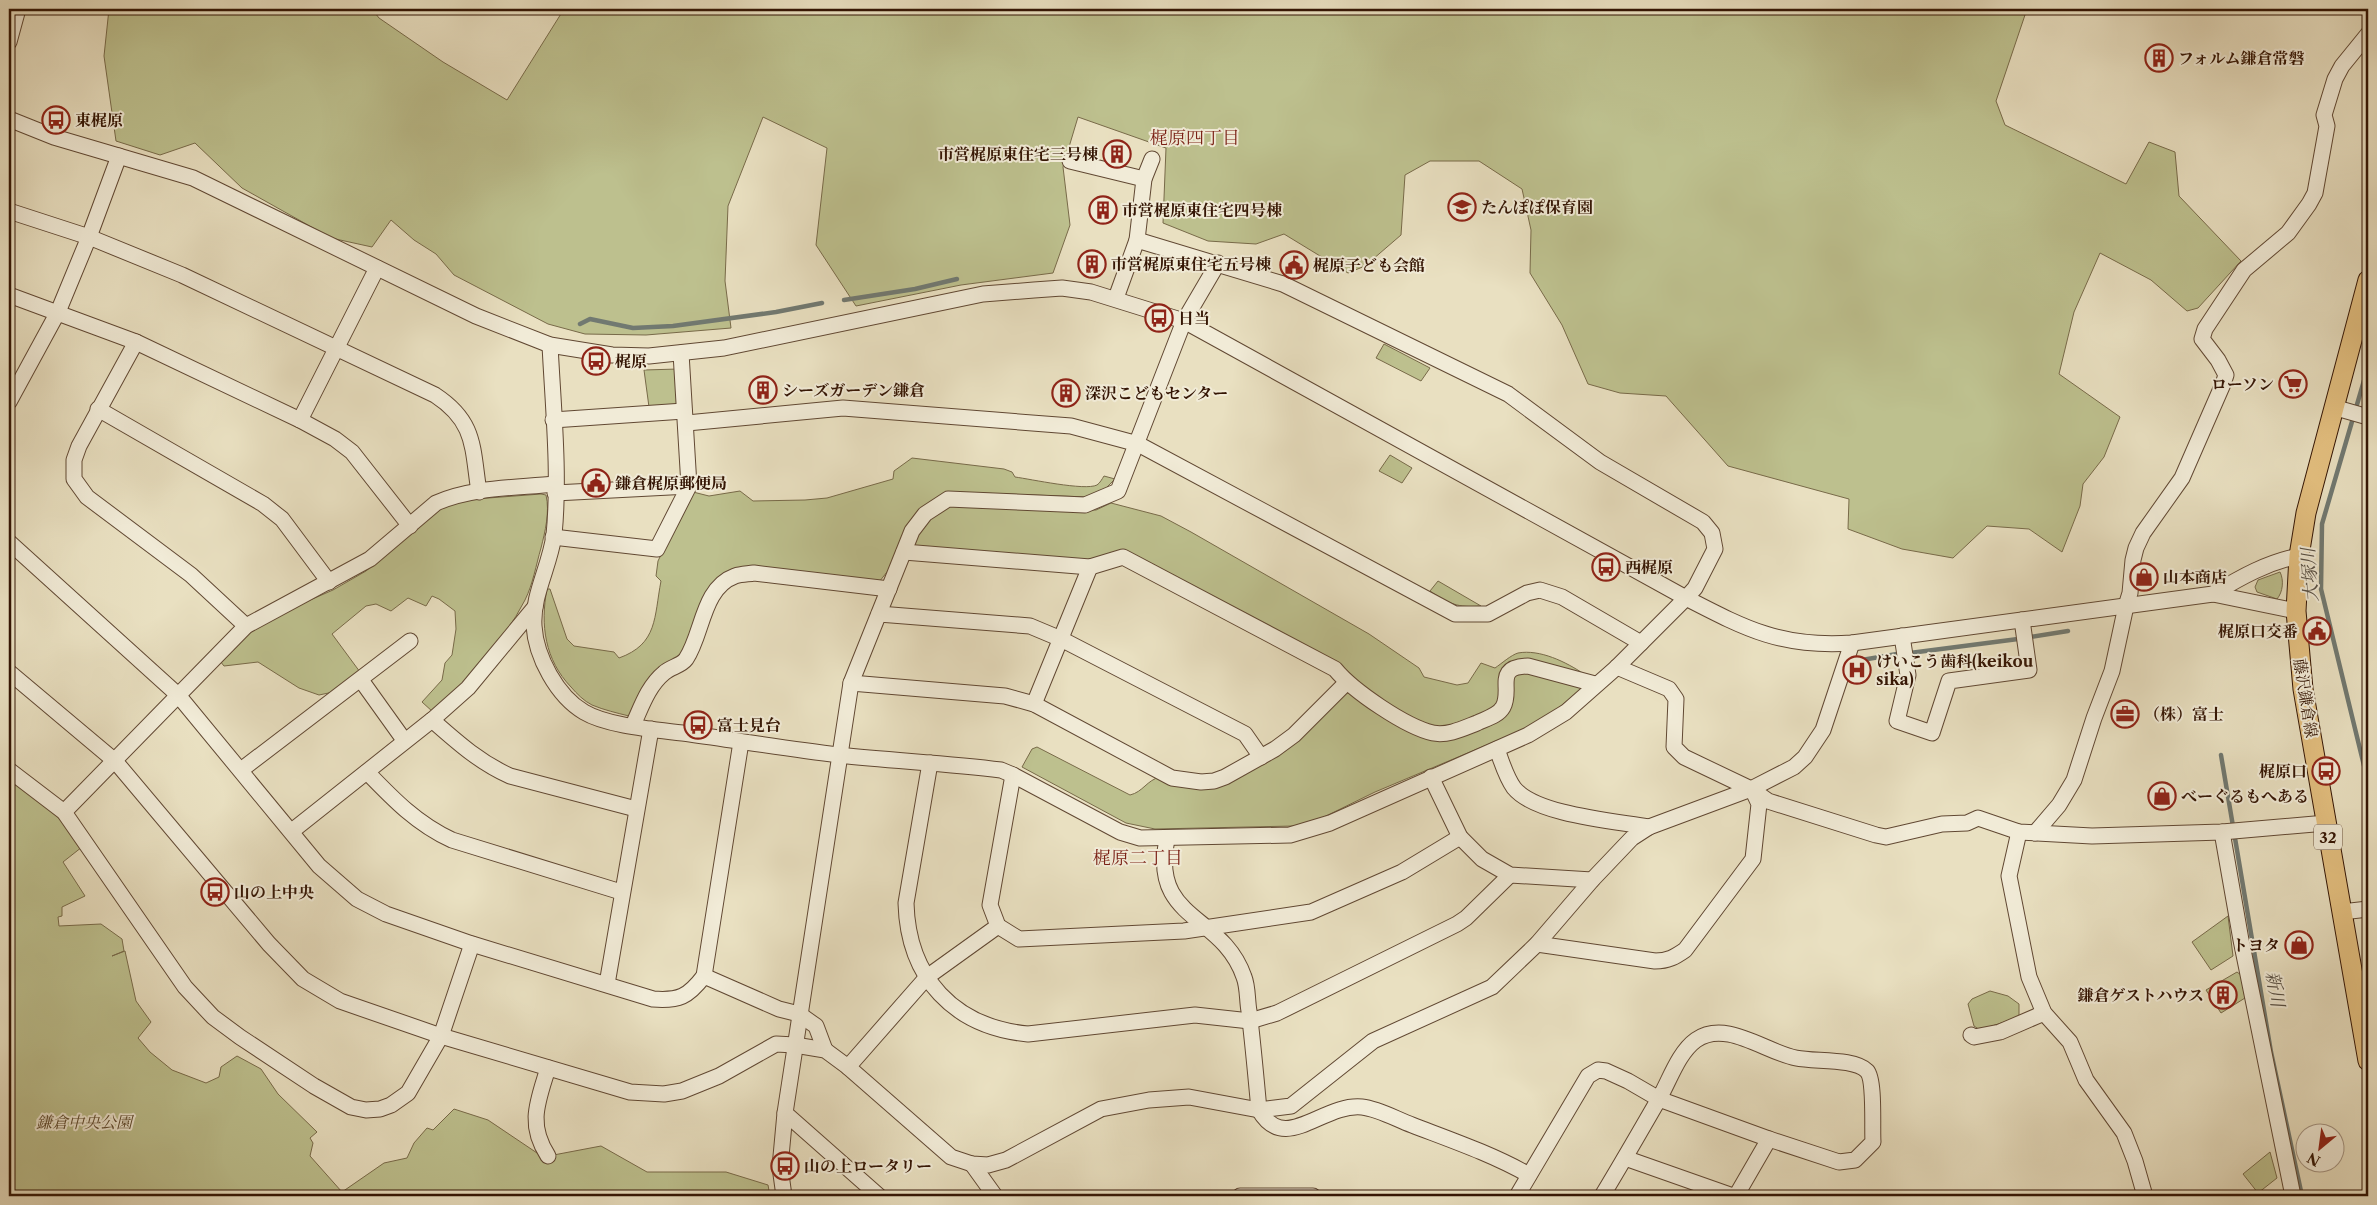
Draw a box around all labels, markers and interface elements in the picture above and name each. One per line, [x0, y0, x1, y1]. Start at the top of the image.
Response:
building icon: フォルム鎌倉常磐 [2144, 43, 2174, 73]
place label: フォルム鎌倉常磐 [2178, 48, 2305, 68]
bus stop icon: 東梶原 [41, 105, 71, 135]
place label: 東梶原 [75, 110, 123, 130]
district label: 梶原四丁目 [1150, 127, 1240, 149]
building icon: 市営梶原東住宅三号棟 [1102, 139, 1132, 169]
place label: 市営梶原東住宅三号棟 [938, 144, 1098, 164]
school or university icon: たんぽぽ保育園 [1447, 192, 1477, 222]
building icon: 市営梶原東住宅四号棟 [1088, 195, 1118, 225]
place label: たんぽぽ保育園 [1481, 197, 1593, 217]
place label: 市営梶原東住宅四号棟 [1122, 200, 1282, 220]
building icon: 市営梶原東住宅五号棟 [1077, 249, 1107, 279]
public building icon: 梶原子ども会館 [1279, 250, 1309, 280]
place label: 市営梶原東住宅五号棟 [1111, 254, 1271, 274]
place label: 梶原子ども会館 [1312, 255, 1425, 275]
bus stop icon: 日当 [1144, 303, 1174, 333]
place label: 日当 [1178, 308, 1210, 328]
bus stop icon: 梶原 [581, 346, 611, 376]
place label: 梶原 [614, 351, 647, 371]
supermarket icon: ローソン [2278, 369, 2308, 399]
place label: ローソン [2211, 374, 2274, 394]
building icon: シーズガーデン鎌倉 [748, 375, 778, 405]
building icon: 深沢こどもセンター [1051, 378, 1081, 408]
place label: シーズガーデン鎌倉 [782, 380, 925, 400]
place label: 深沢こどもセンター [1085, 383, 1228, 403]
public building icon: 鎌倉梶原郵便局 [581, 468, 611, 498]
place label: 鎌倉梶原郵便局 [615, 473, 727, 493]
water label: 大塚川 [2297, 545, 2323, 603]
bus stop icon: 西梶原 [1591, 552, 1621, 582]
place label: 西梶原 [1625, 557, 1673, 577]
shop icon: 山本商店 [2129, 562, 2159, 592]
place label: 山本商店 [2163, 567, 2227, 587]
public building icon: 梶原口交番 [2302, 616, 2332, 646]
place label: 梶原口交番 [2217, 621, 2298, 641]
place label: けいこう歯科(keikou sika) [1876, 651, 2034, 689]
hospital icon: けいこう歯科(keikou sika) [1842, 655, 1872, 685]
street label: 藤沢鎌倉線 [2290, 657, 2322, 739]
office icon: （株）富士 [2110, 699, 2140, 729]
place label: （株）富士 [2144, 704, 2224, 724]
bus stop icon: 富士見台 [683, 710, 713, 740]
place label: 富士見台 [717, 715, 781, 735]
bus stop icon: 梶原口 [2311, 756, 2341, 786]
place label: 梶原口 [2258, 761, 2307, 781]
shop icon: べーぐるもへある [2147, 781, 2177, 811]
place label: べーぐるもへある [2181, 786, 2309, 806]
road number: 32 [2314, 824, 2342, 850]
district label: 梶原二丁目 [1093, 847, 1183, 869]
bus stop icon: 山の上中央 [200, 877, 230, 907]
place label: 山の上中央 [234, 882, 314, 902]
shop icon: トヨタ [2284, 930, 2314, 960]
place label: トヨタ [2232, 935, 2280, 955]
water label: 新川 [2261, 969, 2289, 1011]
building icon: 鎌倉ゲストハウス [2208, 980, 2238, 1010]
place label: 鎌倉ゲストハウス [2077, 985, 2204, 1005]
park label: 鎌倉中央公園 [36, 1112, 135, 1132]
north arrow [2294, 1122, 2344, 1172]
text: N [2304, 1149, 2323, 1170]
bus stop icon: 山の上ロータリー [770, 1151, 800, 1181]
place label: 山の上ロータリー [804, 1156, 932, 1176]

